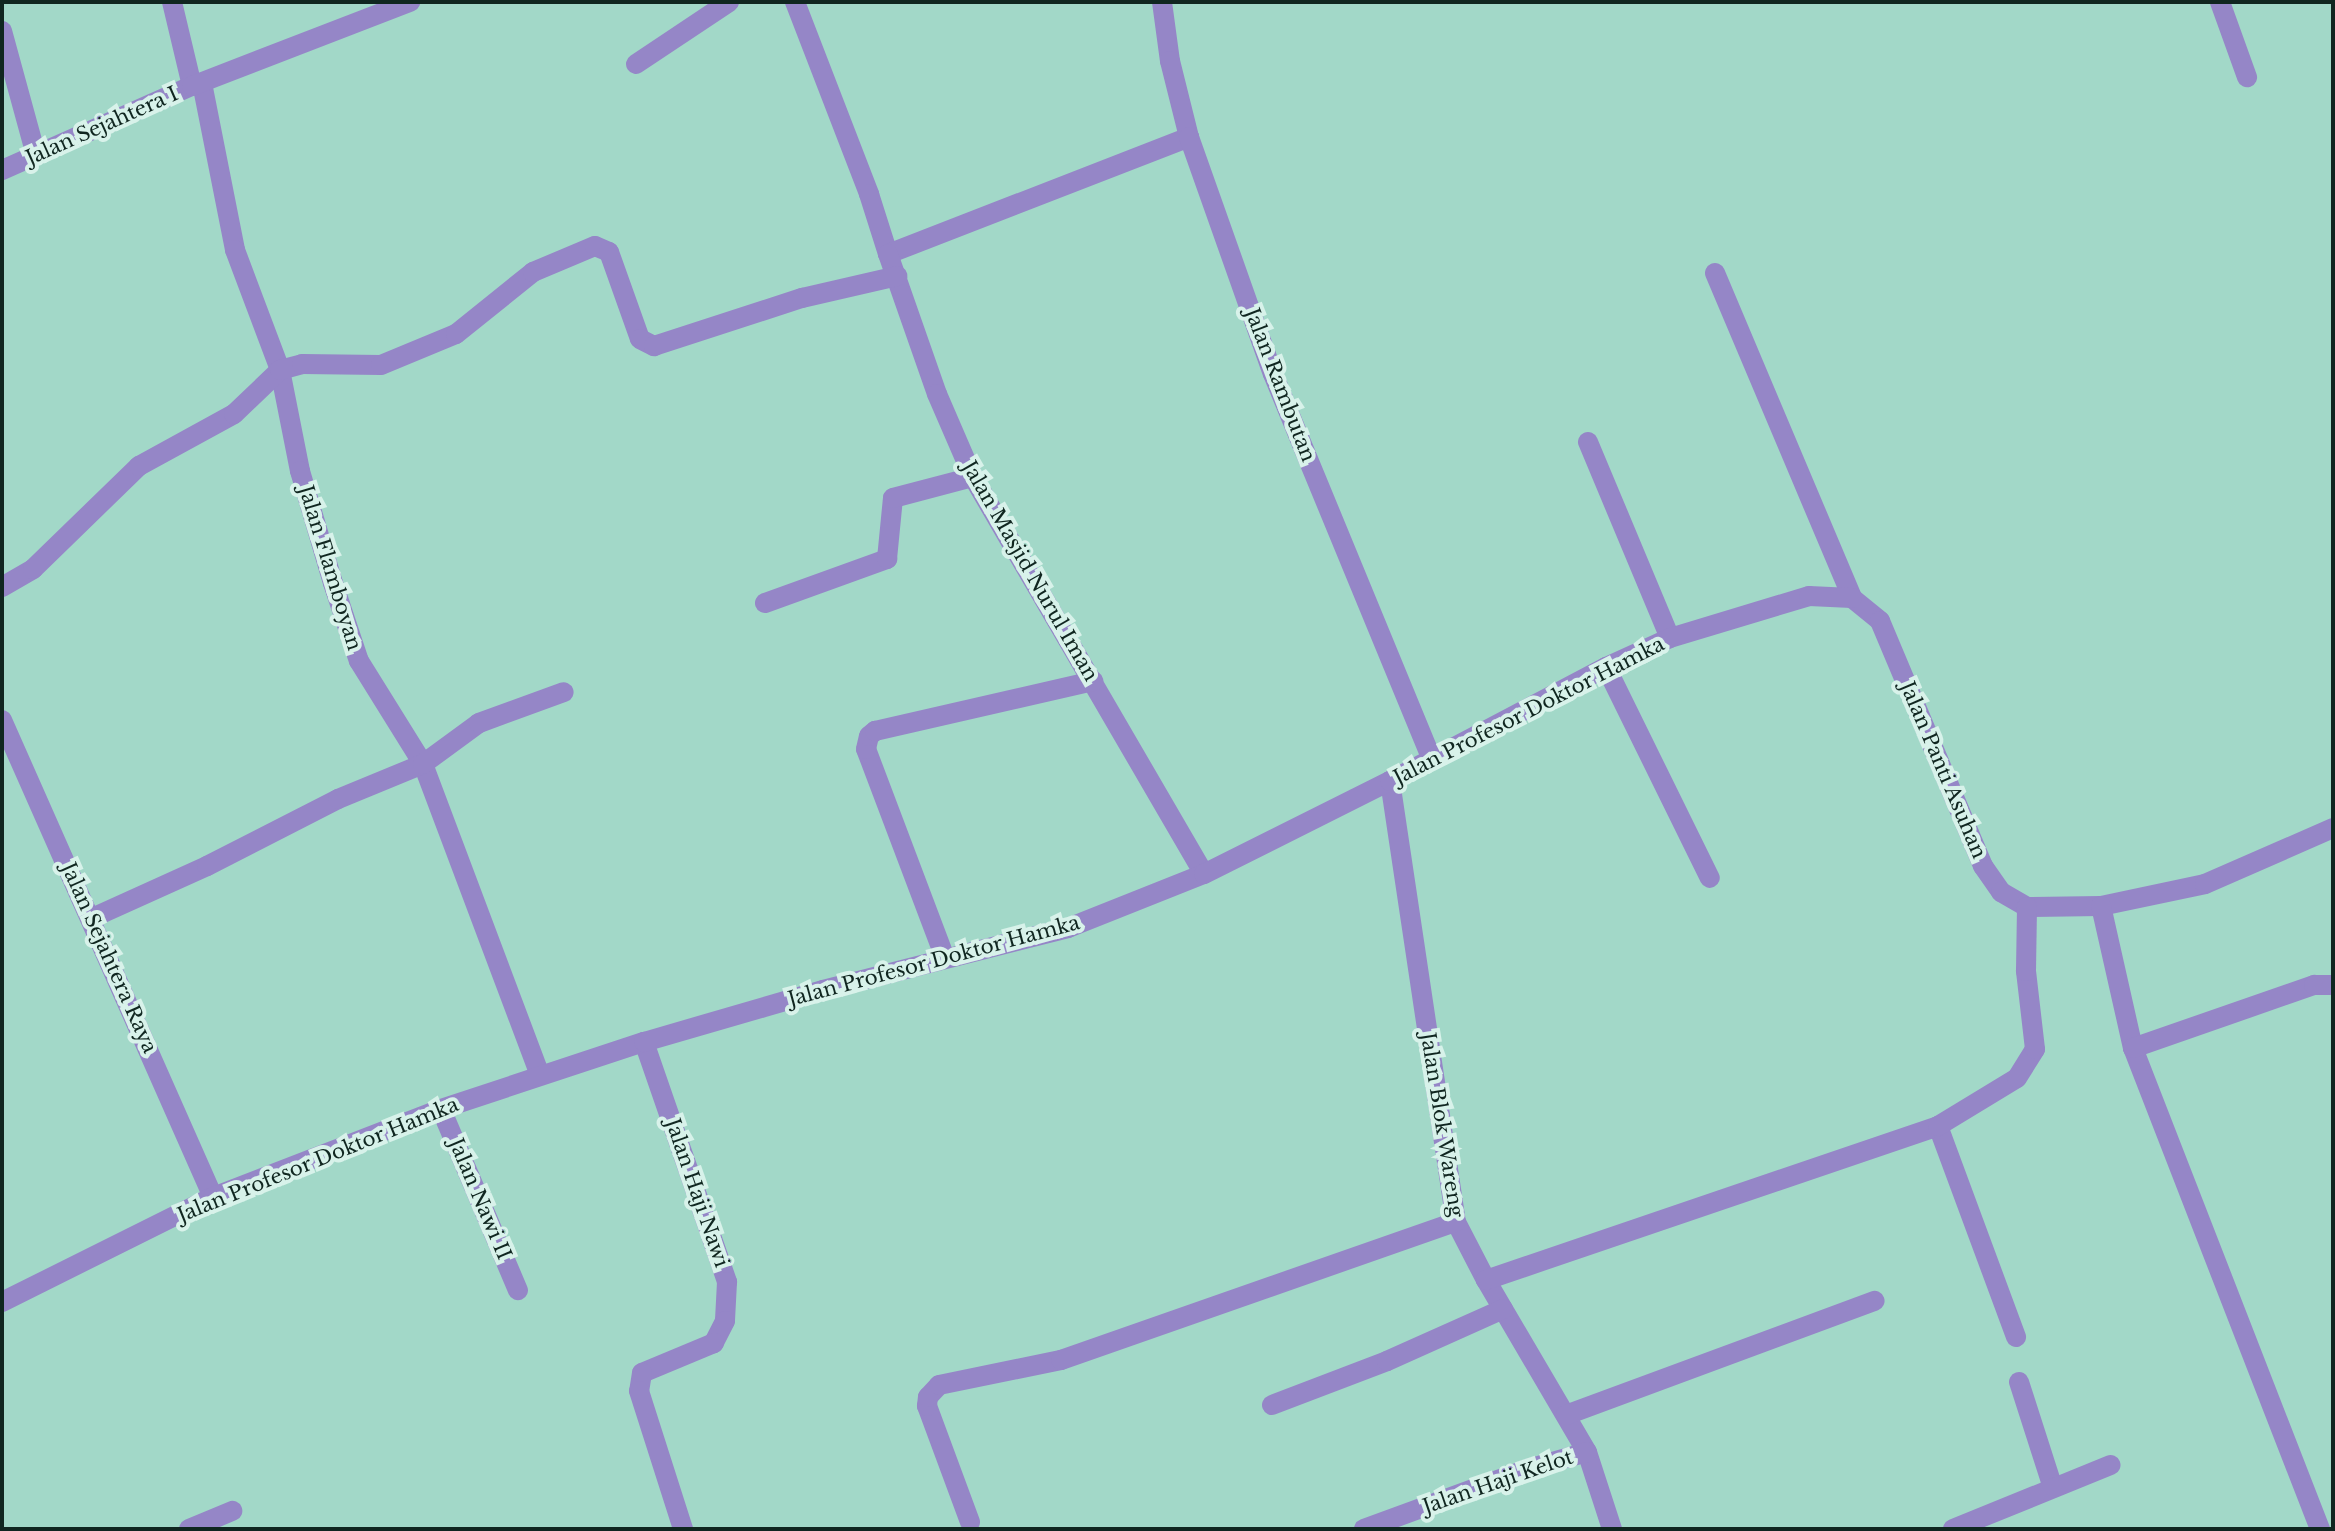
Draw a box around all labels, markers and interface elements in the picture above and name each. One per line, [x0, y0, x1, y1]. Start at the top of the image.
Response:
street label: Jalan Sejahtera I [22, 82, 182, 170]
street label: Jalan Rambutan [1240, 305, 1320, 465]
street label: Jalan Masjid Nurul Iman [957, 457, 1103, 685]
street label: Jalan Flamboyan [294, 483, 366, 653]
street label: Jalan Profesor Doktor Hamka [1389, 632, 1669, 790]
street label: Jalan Panti Asuhan [1895, 678, 1991, 862]
street label: Jalan Sejahtera Raya [56, 859, 162, 1057]
street label: Jalan Profesor Doktor Hamka [785, 910, 1083, 1012]
street label: Jalan Blok Wareng [1415, 1030, 1469, 1220]
street label: Jalan Profesor Doktor Hamka [174, 1092, 462, 1228]
street label: Jalan Haji Nawi [660, 1116, 734, 1270]
street label: Jalan Nawi II [444, 1135, 516, 1263]
street label: Jalan Haji Kelot [1420, 1445, 1576, 1519]

